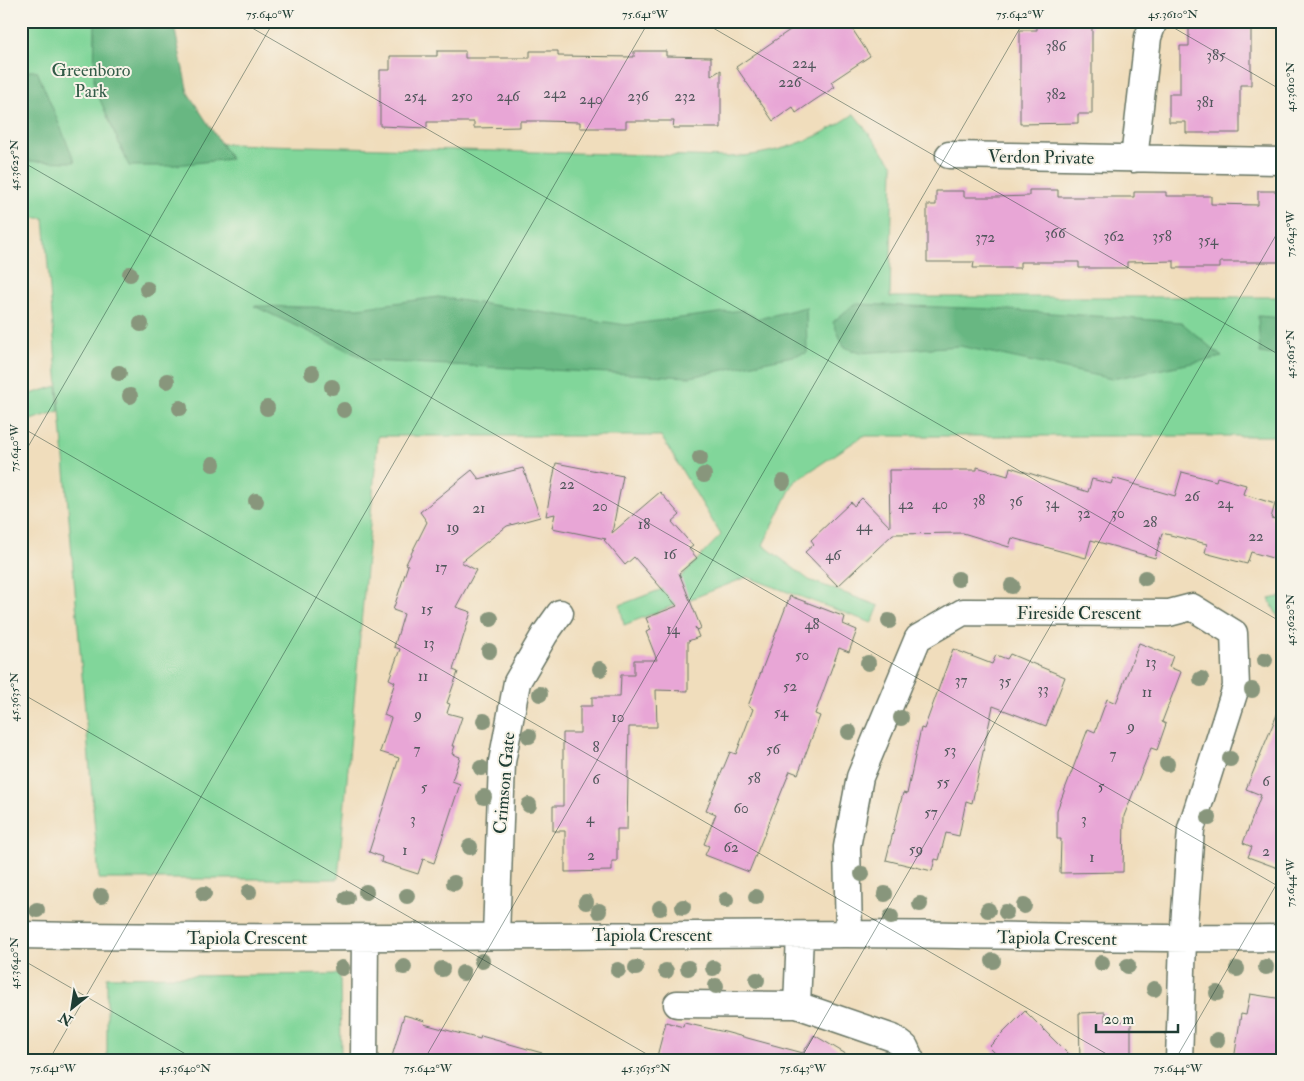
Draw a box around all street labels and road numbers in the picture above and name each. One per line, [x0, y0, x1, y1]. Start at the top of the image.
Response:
street label: Verdon Private [988, 145, 1095, 170]
street label: Fireside Crescent [1017, 602, 1141, 625]
street label: Crimson Gate [489, 731, 520, 835]
street label: Tapiola Crescent [592, 924, 712, 947]
street label: Tapiola Crescent [997, 926, 1117, 951]
street label: Tapiola Crescent [187, 927, 307, 950]

